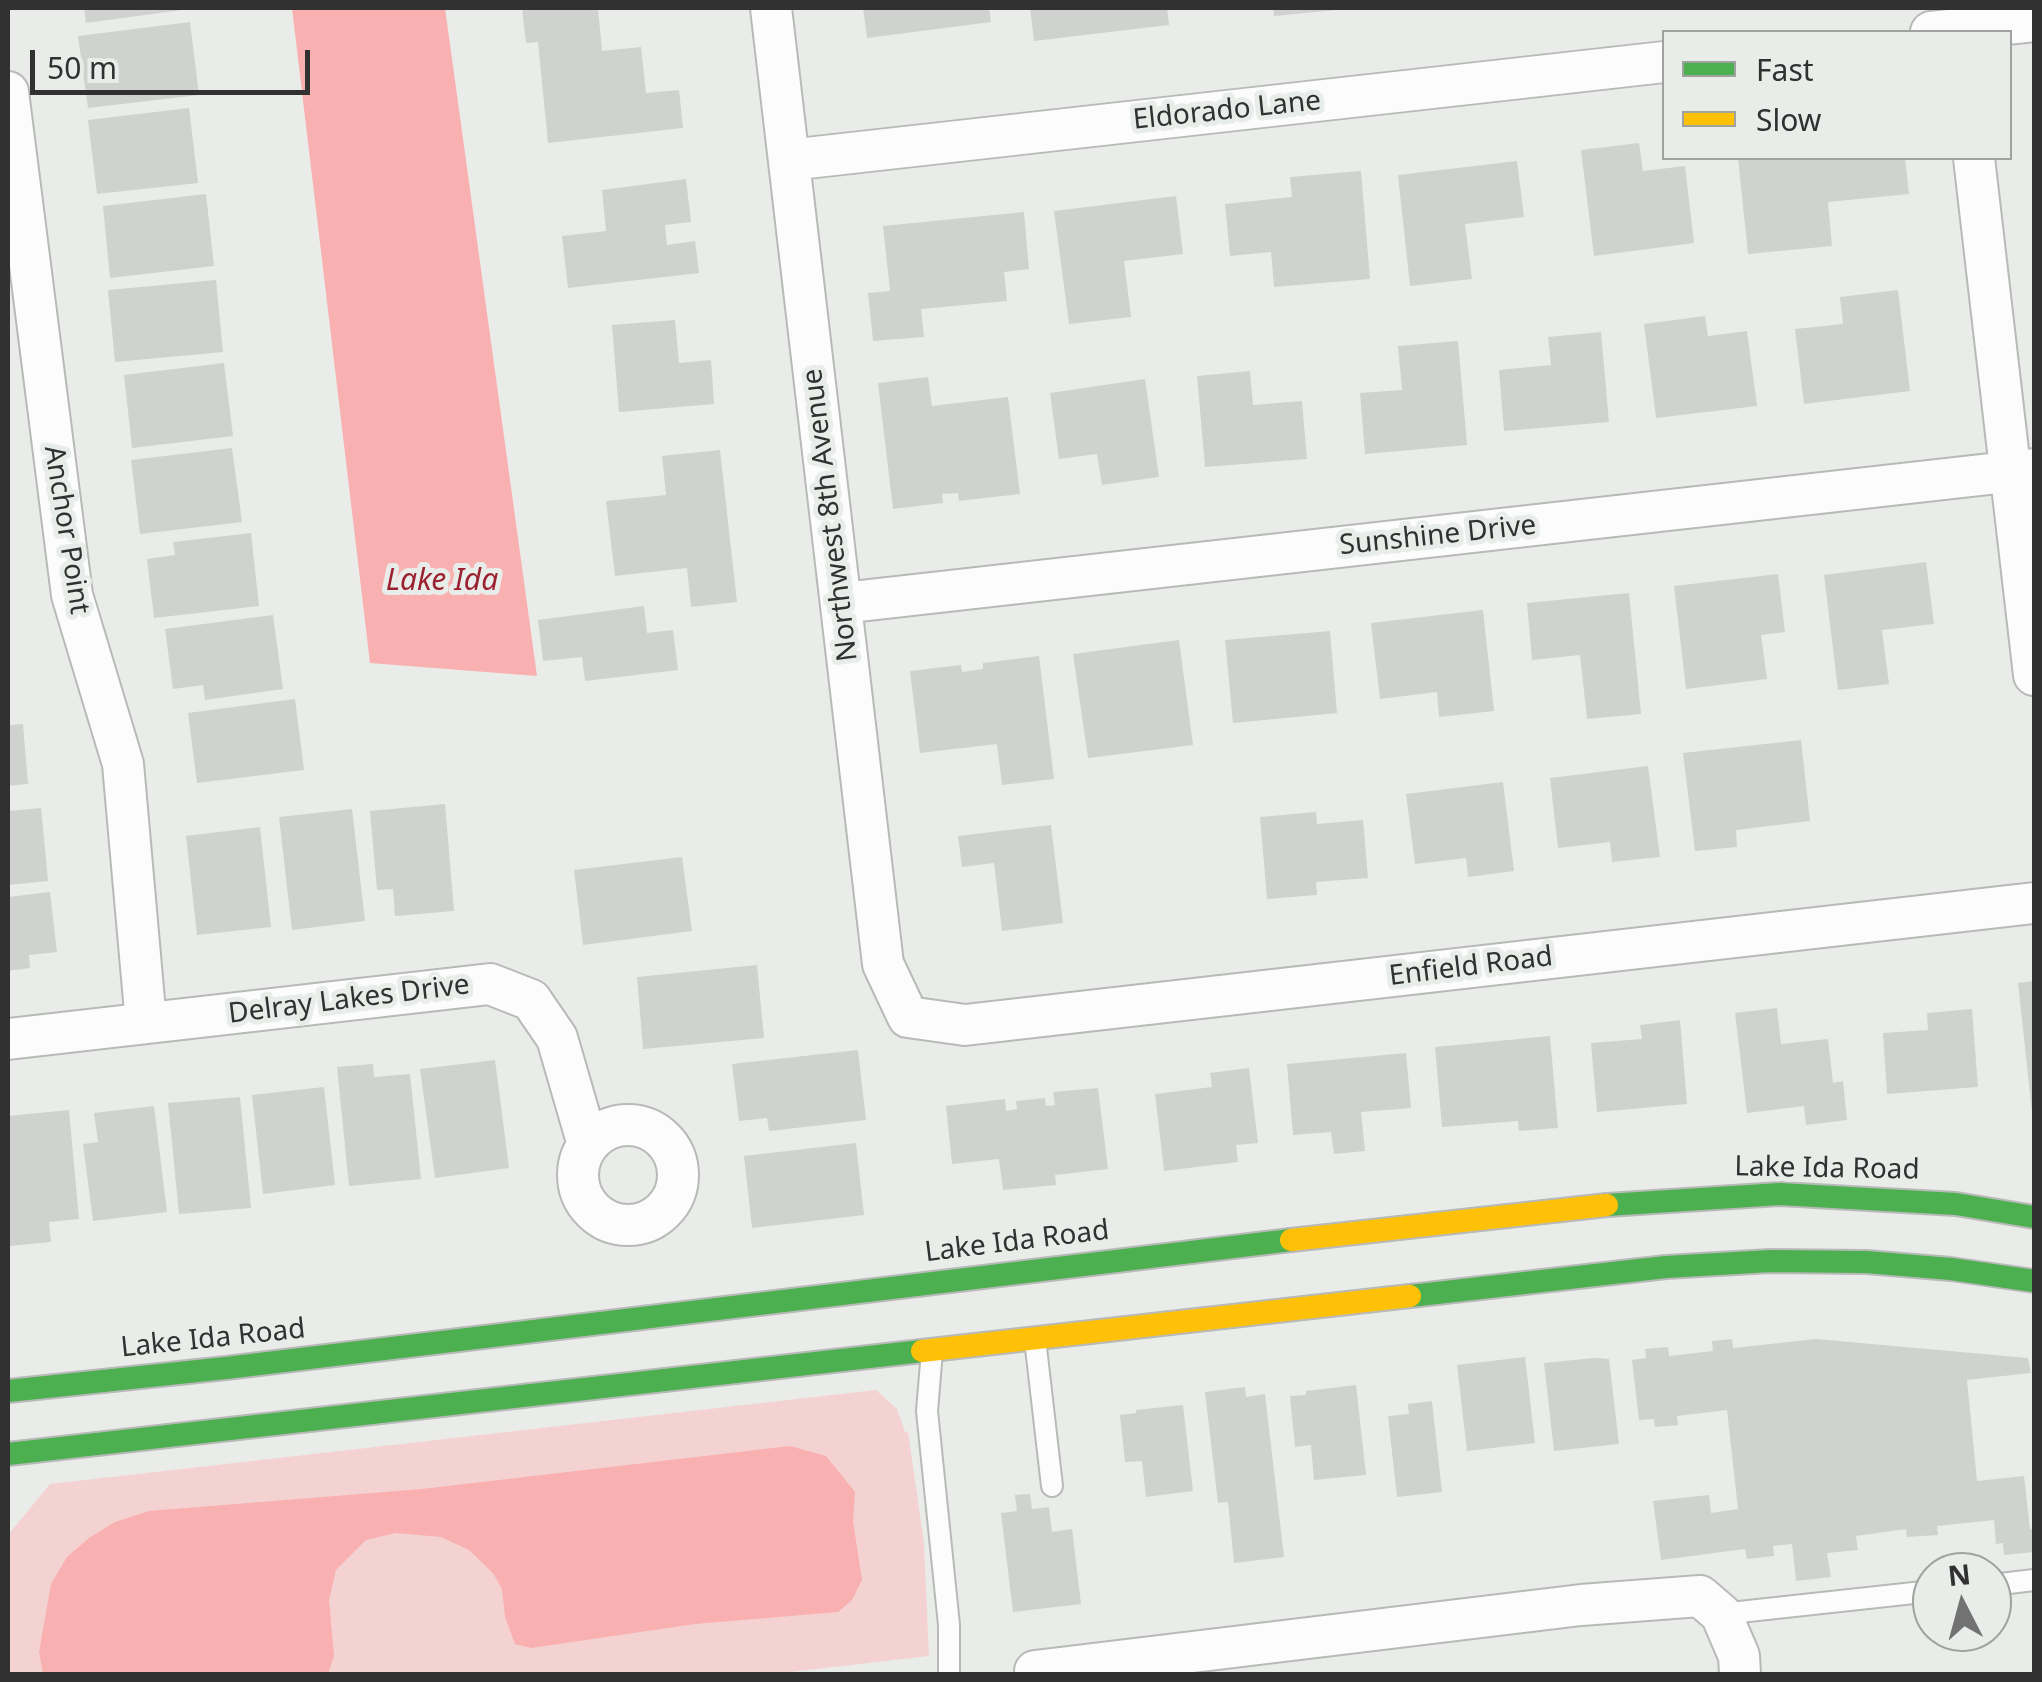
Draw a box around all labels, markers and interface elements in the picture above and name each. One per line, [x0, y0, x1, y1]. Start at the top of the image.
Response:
scale bar [35, 30, 315, 92]
legend [1662, 30, 2012, 160]
text: 50 m [47, 47, 117, 88]
text: Fast [1756, 49, 1814, 90]
street label: Eldorado Lane [1131, 84, 1323, 138]
text: Slow [1756, 99, 1821, 140]
street label: Northwest 8th Avenue [796, 367, 866, 663]
street label: Anchor Point [36, 443, 96, 617]
street label: Sunshine Drive [1338, 509, 1538, 563]
water label: Lake Ida [386, 563, 498, 599]
street label: Enfield Road [1387, 940, 1555, 994]
street label: Delray Lakes Drive [226, 969, 472, 1031]
street label: Lake Ida Road [1734, 1151, 1920, 1187]
street label: Lake Ida Road [923, 1214, 1111, 1270]
street label: Lake Ida Road [119, 1313, 307, 1365]
north arrow [1912, 1552, 2012, 1652]
text: N [1946, 1554, 1972, 1594]

